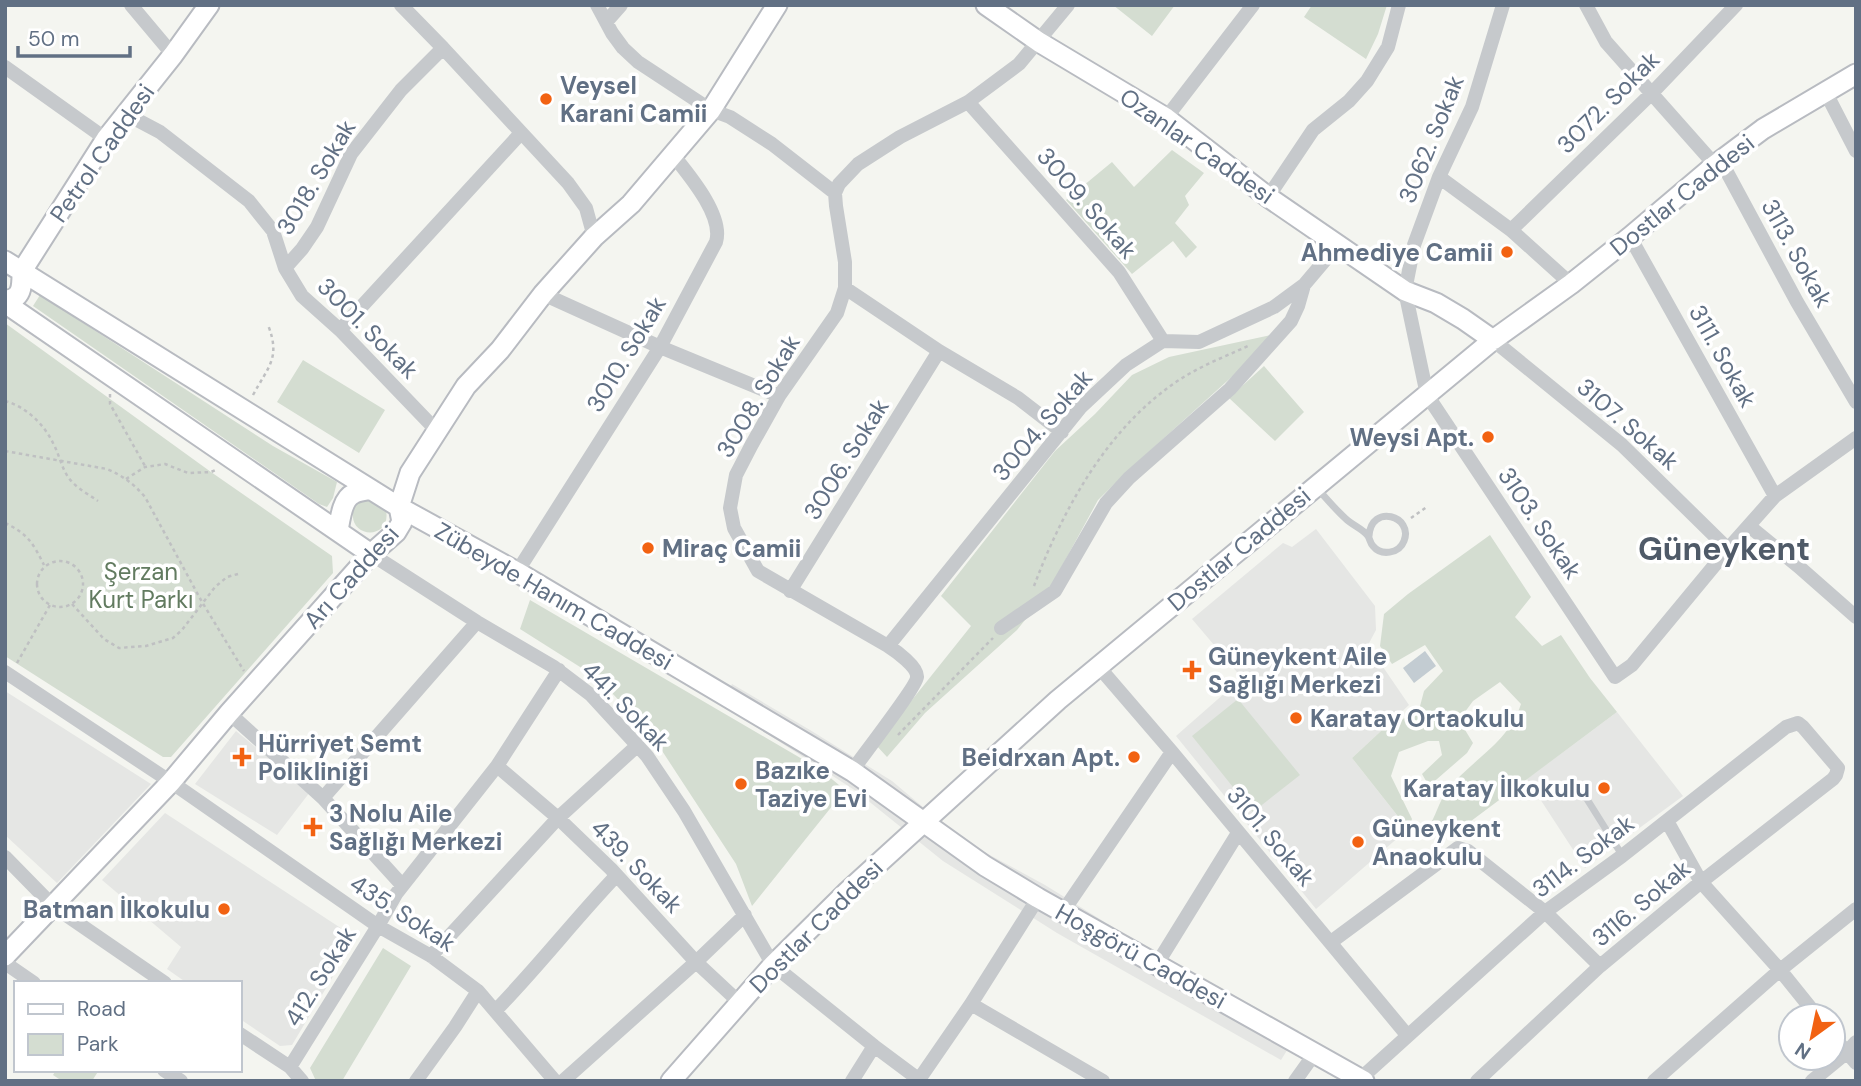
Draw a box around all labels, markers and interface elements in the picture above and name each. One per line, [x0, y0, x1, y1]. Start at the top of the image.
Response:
scale bar [18, 14, 130, 58]
text: 50 m [28, 25, 79, 53]
street label: 3072. Sokak [1550, 44, 1666, 160]
place label: Veysel Karani Camii [560, 70, 707, 129]
street label: 3062. Sokak [1391, 70, 1471, 208]
street label: Petrol Caddesi [43, 78, 161, 228]
street label: Ozanlar Caddesi [1114, 81, 1280, 211]
marker: Veysel Karani Camii [538, 91, 554, 107]
street label: 3018. Sokak [269, 114, 363, 240]
street label: Dostlar Caddesi [1603, 127, 1761, 263]
street label: 3009. Sokak [1030, 141, 1144, 265]
street label: 3113. Sokak [1755, 193, 1839, 313]
place label: Ahmediye Camii [1301, 237, 1493, 268]
marker: Ahmediye Camii [1499, 244, 1515, 260]
street label: 3001. Sokak [311, 271, 425, 385]
street label: 3010. Sokak [579, 290, 673, 418]
street label: 3111. Sokak [1682, 299, 1764, 413]
street label: 3008. Sokak [709, 329, 807, 463]
street label: 3004. Sokak [985, 363, 1099, 487]
street label: 3107. Sokak [1571, 371, 1685, 477]
street label: 3006. Sokak [796, 392, 896, 526]
place label: Weysi Apt. [1349, 422, 1474, 453]
marker: Weysi Apt. [1480, 429, 1496, 445]
street label: 3103. Sokak [1491, 461, 1589, 585]
street label: Dostlar Caddesi [1161, 480, 1317, 618]
street label: Zübeyde Hanım Caddesi [429, 515, 679, 677]
street label: Arı Caddesi [297, 519, 405, 635]
district label: Güneykent [1638, 528, 1810, 570]
place label: Miraç Camii [662, 533, 801, 564]
marker: Miraç Camii [640, 540, 656, 556]
park label: Şerzan Kurt Parkı [89, 556, 193, 615]
place label: Güneykent Aile Sağlığı Merkezi [1208, 641, 1387, 700]
street label: 441. Sokak [576, 655, 676, 757]
marker: Güneykent Aile Sağlığı Merkezi [1182, 660, 1202, 680]
place label: Karatay Ortaokulu [1310, 703, 1524, 734]
marker: Karatay Ortaokulu [1288, 710, 1304, 726]
place label: Hürriyet Semt Polikliniği [258, 728, 422, 787]
place label: Beidrxan Apt. [962, 742, 1120, 773]
marker: Hürriyet Semt Polikliniği [232, 747, 252, 767]
marker: Beidrxan Apt. [1126, 749, 1142, 765]
place label: Bazıke Taziye Evi [755, 755, 867, 814]
place label: Karatay İlkokulu [1403, 773, 1590, 804]
marker: Bazıke Taziye Evi [733, 776, 749, 792]
street label: 3101. Sokak [1220, 779, 1322, 893]
marker: Karatay İlkokulu [1596, 780, 1612, 796]
place label: 3 Nolu Aile Sağlığı Merkezi [329, 798, 502, 857]
street label: 3114. Sokak [1526, 808, 1640, 904]
street label: 439. Sokak [585, 812, 689, 920]
place label: Güneykent Anaokulu [1372, 813, 1501, 872]
marker: 3 Nolu Aile Sağlığı Merkezi [303, 817, 323, 837]
marker: Güneykent Anaokulu [1350, 834, 1366, 850]
street label: Dostlar Caddesi [742, 852, 890, 1000]
street label: 3116. Sokak [1585, 853, 1697, 953]
street label: 435. Sokak [344, 867, 462, 959]
place label: Batman İlkokulu [23, 894, 210, 925]
street label: Hoşgörü Caddesi [1050, 896, 1232, 1016]
marker: Batman İlkokulu [216, 901, 232, 917]
street label: 412. Sokak [277, 920, 363, 1032]
legend [14, 981, 242, 1072]
text: Road [77, 995, 126, 1023]
north arrow [1777, 1002, 1847, 1072]
text: Park [77, 1030, 119, 1058]
text: N [1790, 1037, 1816, 1065]

